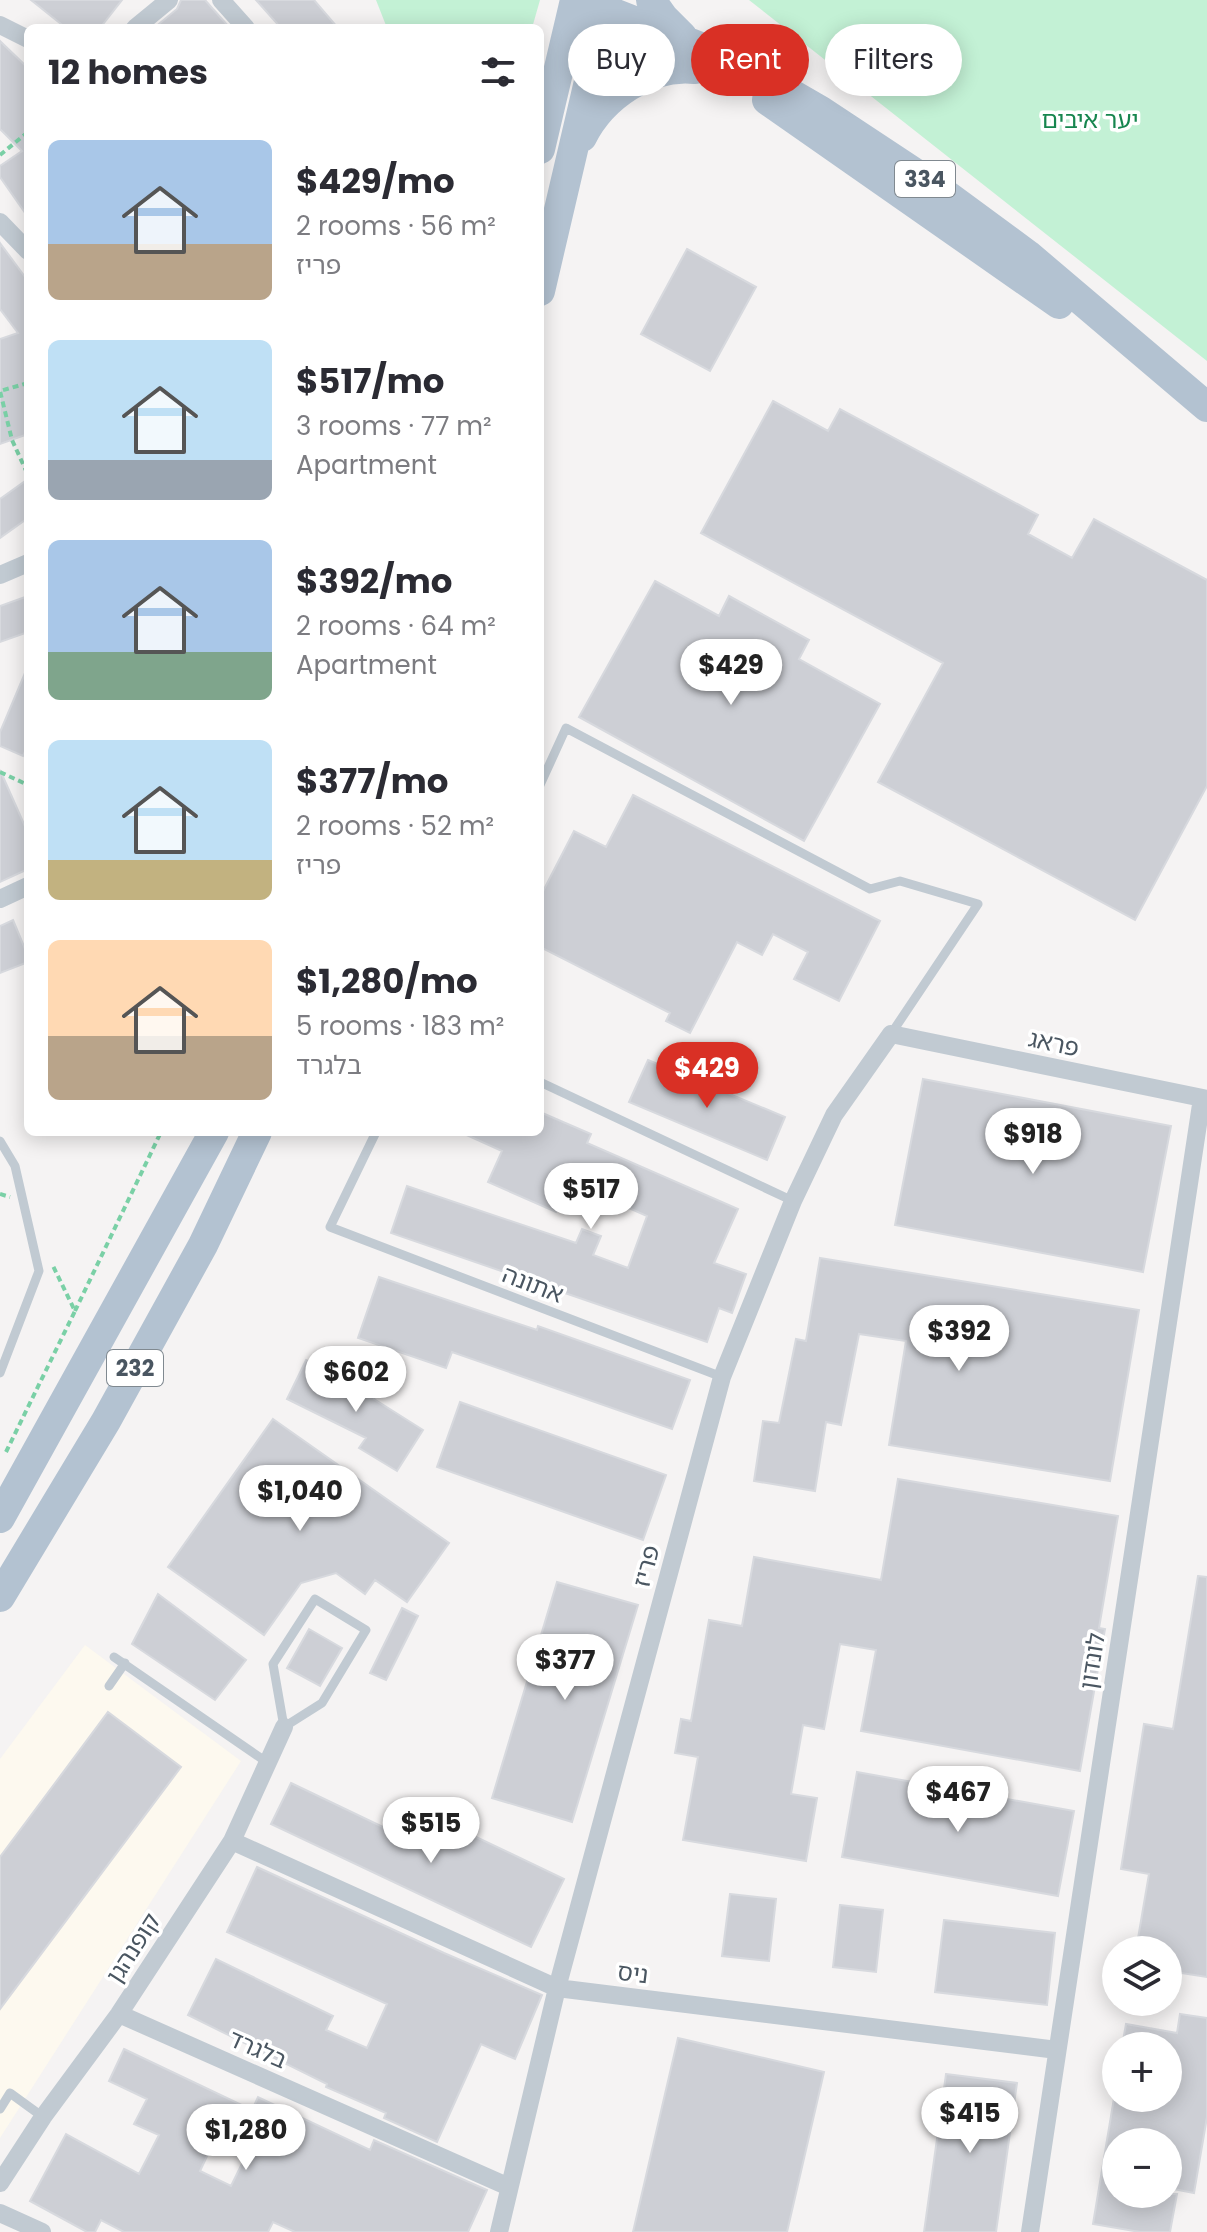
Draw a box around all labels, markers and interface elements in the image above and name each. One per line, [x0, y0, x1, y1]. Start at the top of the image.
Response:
chip: Buy [568, 24, 675, 96]
chip: Rent [691, 24, 809, 96]
chip: Filters [825, 24, 962, 96]
text: 12 homes [48, 48, 208, 96]
icon: filters [476, 50, 520, 94]
park label: יער איבים [1042, 103, 1139, 136]
text: $429/mo [296, 157, 455, 205]
road number: 334 [895, 161, 955, 197]
icon: home [112, 172, 208, 268]
text: 2 rooms · 56 m² [296, 208, 496, 244]
text: פריז [296, 247, 341, 283]
text: $517/mo [296, 357, 445, 405]
icon: home [112, 372, 208, 468]
text: 3 rooms · 77 m² [296, 408, 492, 444]
text: Apartment [296, 447, 437, 483]
text: $392/mo [296, 557, 452, 605]
icon: home [112, 572, 208, 668]
text: 2 rooms · 64 m² [296, 608, 496, 644]
pin: $429 [684, 639, 778, 707]
text: Apartment [296, 647, 437, 683]
text: $429 [698, 647, 764, 683]
text: $377/mo [296, 757, 448, 805]
icon: home [112, 772, 208, 868]
text: 2 rooms · 52 m² [296, 808, 494, 844]
text: פריז [296, 847, 341, 883]
text: $1,280/mo [296, 957, 478, 1005]
icon: home [112, 972, 208, 1068]
text: 5 rooms · 183 m² [296, 1008, 504, 1044]
street label: פראג [1026, 1022, 1082, 1064]
pin: $429 [660, 1042, 754, 1110]
text: בלגרד [296, 1047, 362, 1083]
text: $429 [674, 1050, 740, 1086]
pin: $918 [986, 1108, 1080, 1176]
text: $918 [1003, 1116, 1063, 1152]
pin: $517 [544, 1163, 638, 1231]
text: $517 [562, 1171, 620, 1207]
street label: אתונה [498, 1257, 568, 1311]
pin: $392 [912, 1305, 1006, 1373]
text: $392 [927, 1313, 991, 1349]
pin: $602 [309, 1346, 403, 1414]
road number: 232 [107, 1350, 163, 1386]
text: $602 [323, 1354, 389, 1390]
pin: $1,040 [235, 1465, 365, 1533]
text: $1,040 [257, 1473, 343, 1509]
street label: פריז [625, 1541, 667, 1591]
street label: לונדון [1071, 1630, 1113, 1692]
pin: $377 [518, 1634, 612, 1702]
text: $377 [535, 1642, 595, 1678]
pin: $467 [911, 1766, 1005, 1834]
text: $467 [925, 1774, 991, 1810]
pin: $515 [384, 1797, 478, 1865]
text: $515 [401, 1805, 461, 1841]
street label: קופנהגן [98, 1907, 168, 1989]
map controls [1102, 1936, 1182, 2208]
button: layers [1102, 1936, 1182, 2016]
street label: ניס [616, 1955, 650, 1991]
street label: בלגרד [224, 2022, 292, 2076]
button: + [1102, 2032, 1182, 2112]
pin: $415 [923, 2087, 1017, 2155]
text: $415 [939, 2095, 1001, 2131]
pin: $1,280 [181, 2104, 311, 2172]
text: $1,280 [205, 2112, 288, 2148]
button: − [1102, 2128, 1182, 2208]

